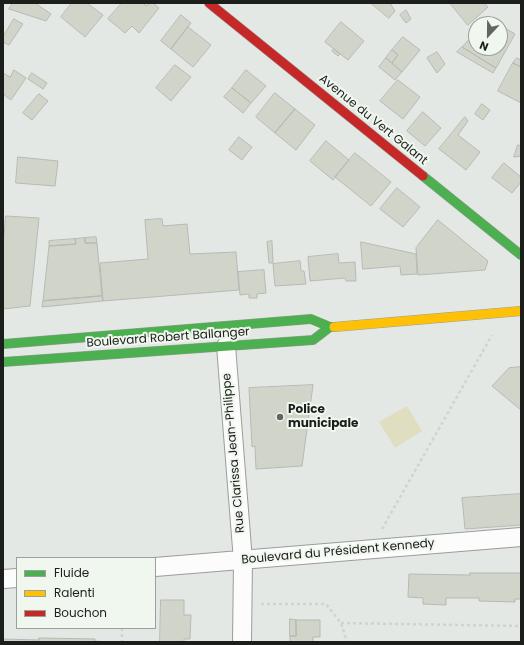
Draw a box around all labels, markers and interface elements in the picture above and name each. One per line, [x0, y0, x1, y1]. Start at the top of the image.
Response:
north arrow [468, 16, 508, 56]
text: N [477, 37, 491, 55]
street label: Avenue du Vert Galant [316, 72, 430, 168]
street label: Boulevard Robert Ballanger [86, 325, 250, 351]
street label: Rue Clarissa Jean-Philippe [220, 372, 248, 534]
place label: Police municipale [288, 403, 358, 431]
marker: Police municipale [275, 412, 285, 422]
street label: Boulevard du Président Kennedy [241, 536, 435, 568]
legend [16, 557, 156, 629]
text: Fluide [54, 564, 89, 581]
text: Ralenti [54, 584, 95, 601]
text: Bouchon [54, 604, 107, 621]

